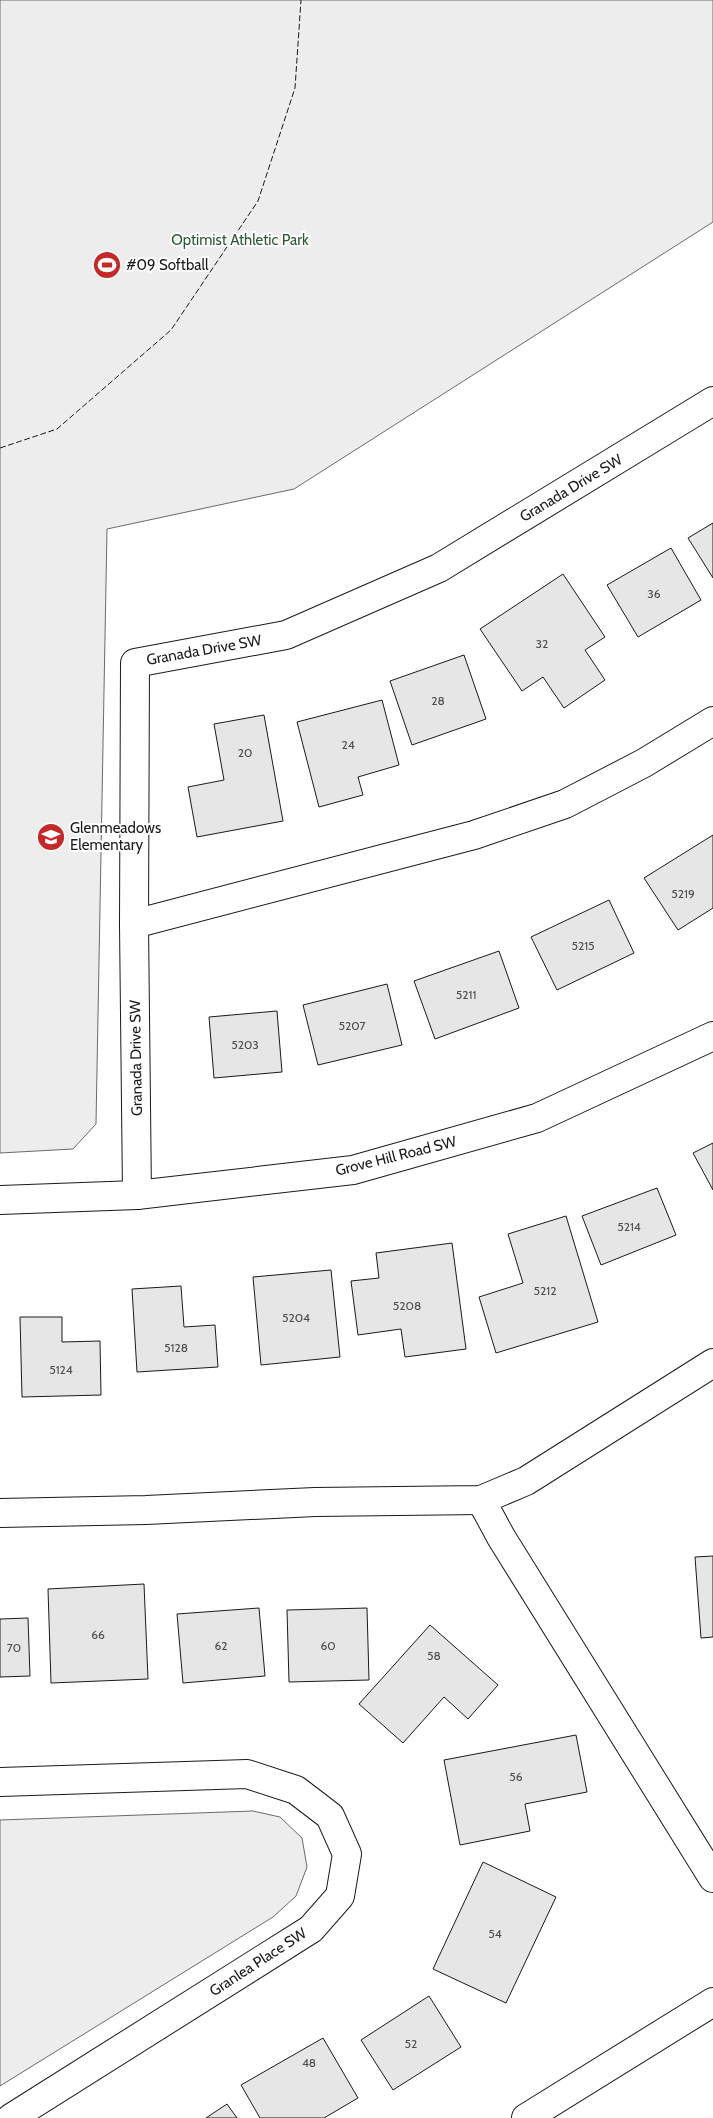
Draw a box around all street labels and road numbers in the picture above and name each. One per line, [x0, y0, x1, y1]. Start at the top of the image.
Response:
street label: Granada Drive SW [517, 450, 626, 526]
street label: Granada Drive SW [145, 631, 264, 669]
street label: Granada Drive SW [126, 999, 146, 1116]
street label: Grove Hill Road SW [334, 1132, 459, 1180]
street label: Granlea Place SW [206, 1924, 310, 2000]

